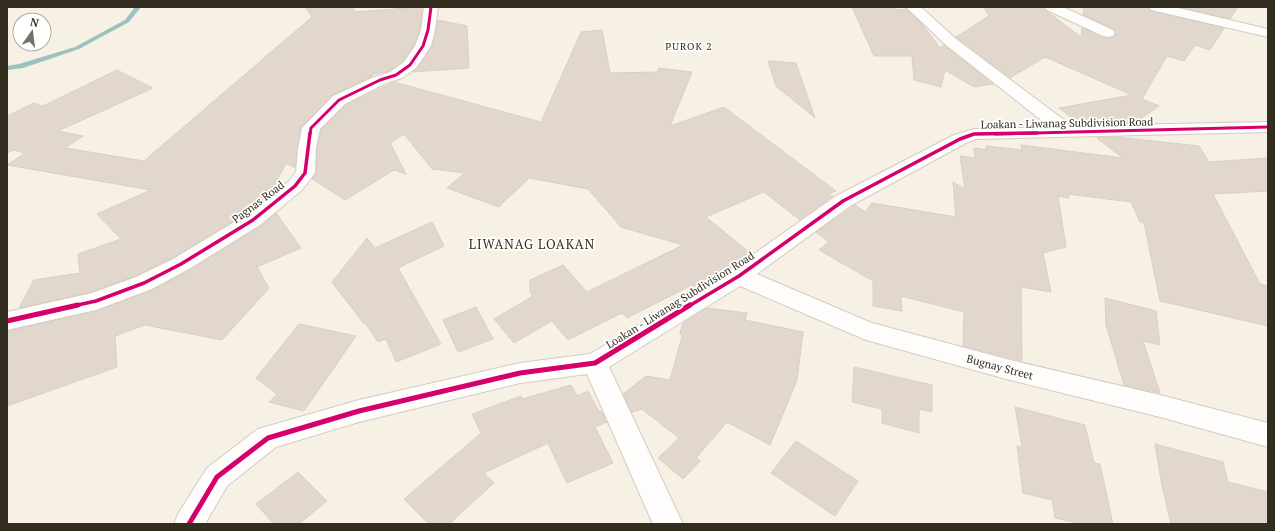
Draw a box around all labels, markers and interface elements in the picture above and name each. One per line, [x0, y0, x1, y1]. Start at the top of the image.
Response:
north arrow [12, 12, 52, 52]
text: N [29, 14, 41, 30]
district label: PUROK 2 [665, 40, 713, 53]
street label: Loakan - Liwanag Subdivision Road [981, 114, 1153, 132]
street label: Pagnas Road [229, 178, 287, 226]
district label: LIWANAG LOAKAN [469, 235, 595, 253]
street label: Loakan - Liwanag Subdivision Road [603, 248, 757, 352]
street label: Bugnay Street [965, 351, 1035, 383]

